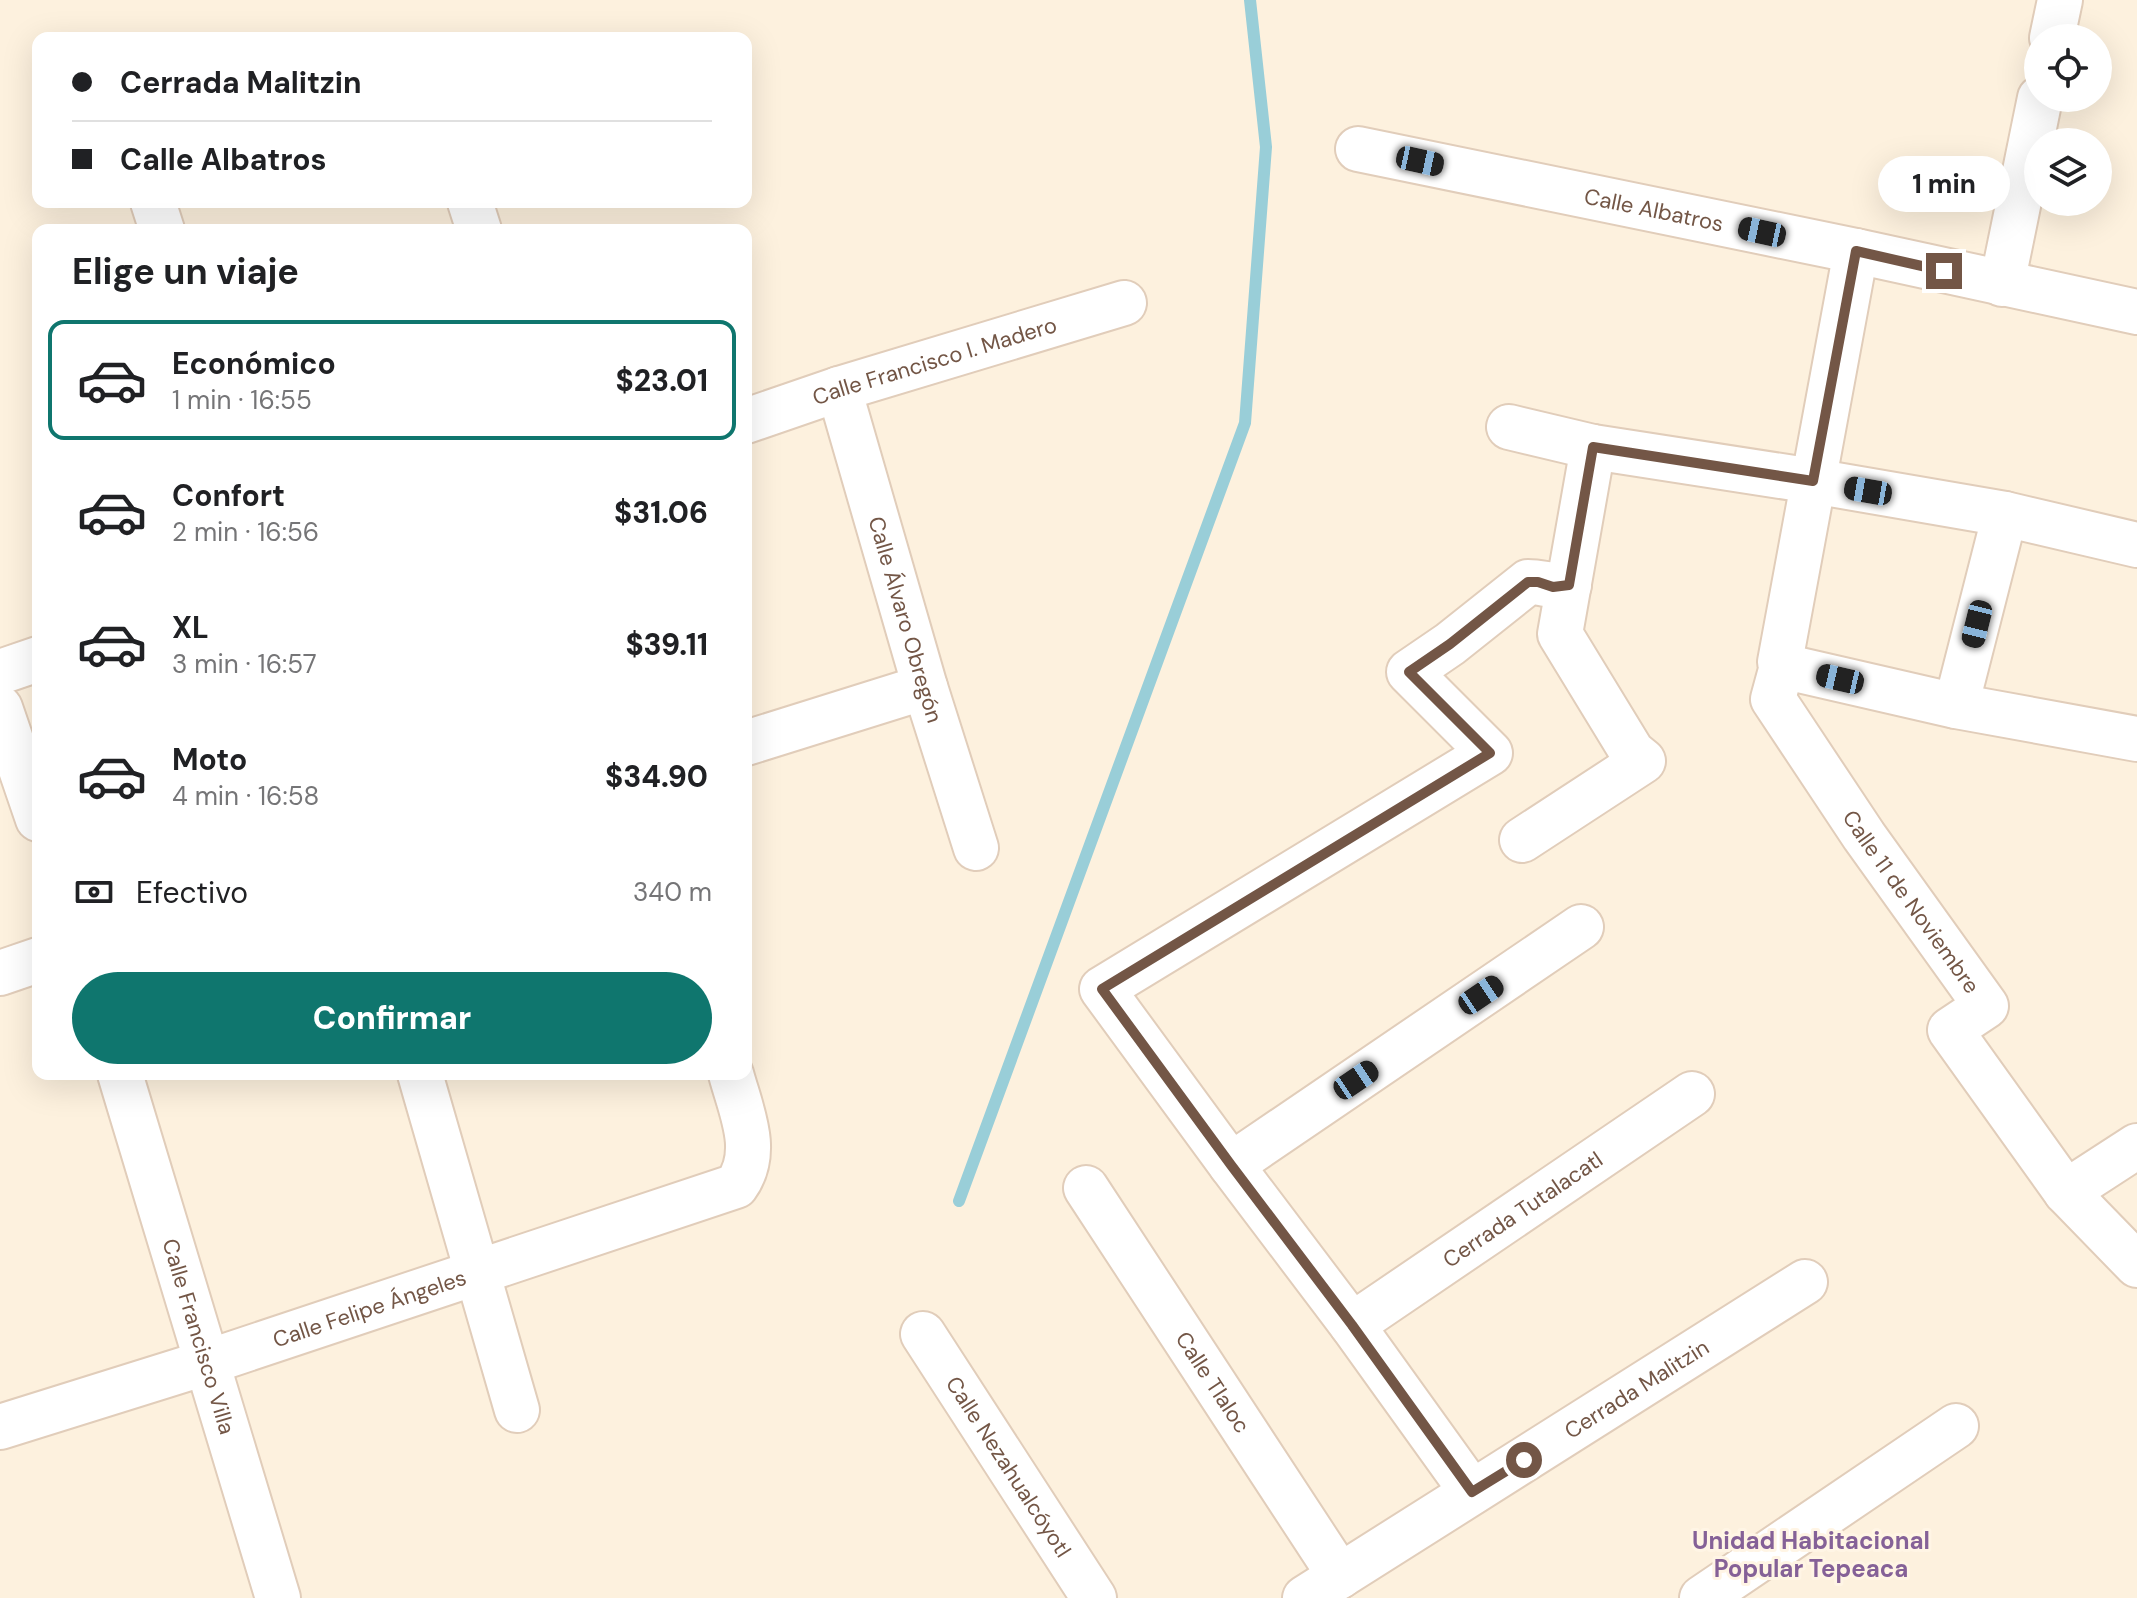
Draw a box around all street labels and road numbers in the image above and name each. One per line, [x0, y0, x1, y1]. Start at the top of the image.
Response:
street label: Calle Albatros [1582, 182, 1726, 238]
street label: Calle Francisco I. Madero [809, 310, 1060, 412]
street label: Calle Álvaro Obregón [862, 513, 949, 726]
street label: Calle 11 de Noviembre [1836, 805, 1986, 999]
street label: Cerrada Tutalacatl [1437, 1145, 1608, 1274]
street label: Calle Francisco Villa [155, 1235, 242, 1438]
street label: Calle Felipe Ángeles [269, 1263, 470, 1354]
street label: Calle Tlaloc [1169, 1326, 1256, 1439]
street label: Cerrada Malitzin [1559, 1333, 1714, 1445]
street label: Calle Nezahualcóyotl [939, 1371, 1078, 1563]

